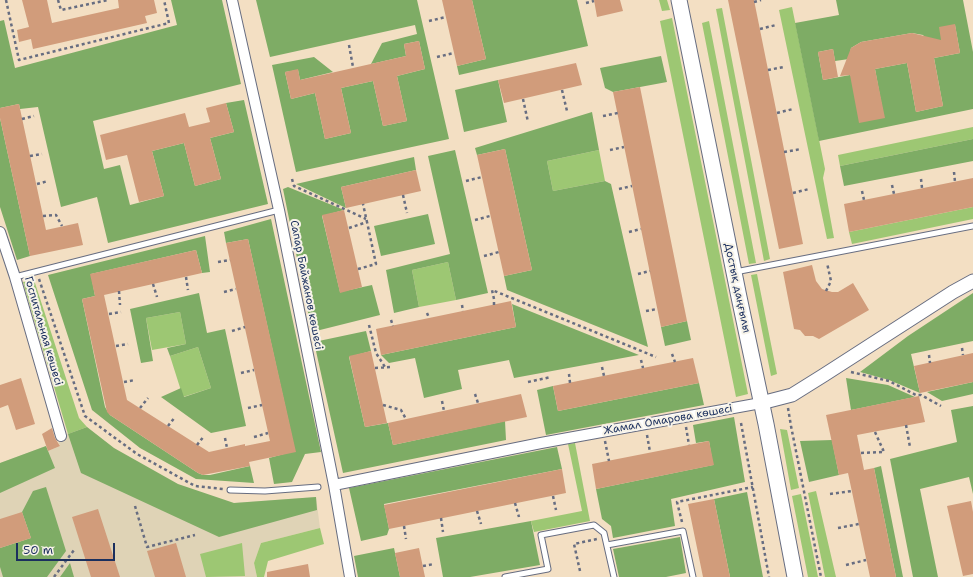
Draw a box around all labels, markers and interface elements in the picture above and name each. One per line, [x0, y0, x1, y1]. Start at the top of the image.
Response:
street label: Сапар Байжанов көшесі [287, 219, 325, 351]
street label: Достық даңғылы [721, 242, 753, 334]
street label: Госпитальная көшесі [21, 275, 65, 387]
street label: Жамал Омарова көшесі [602, 402, 734, 438]
scale bar [18, 535, 117, 561]
text: 50 m [23, 542, 53, 558]

